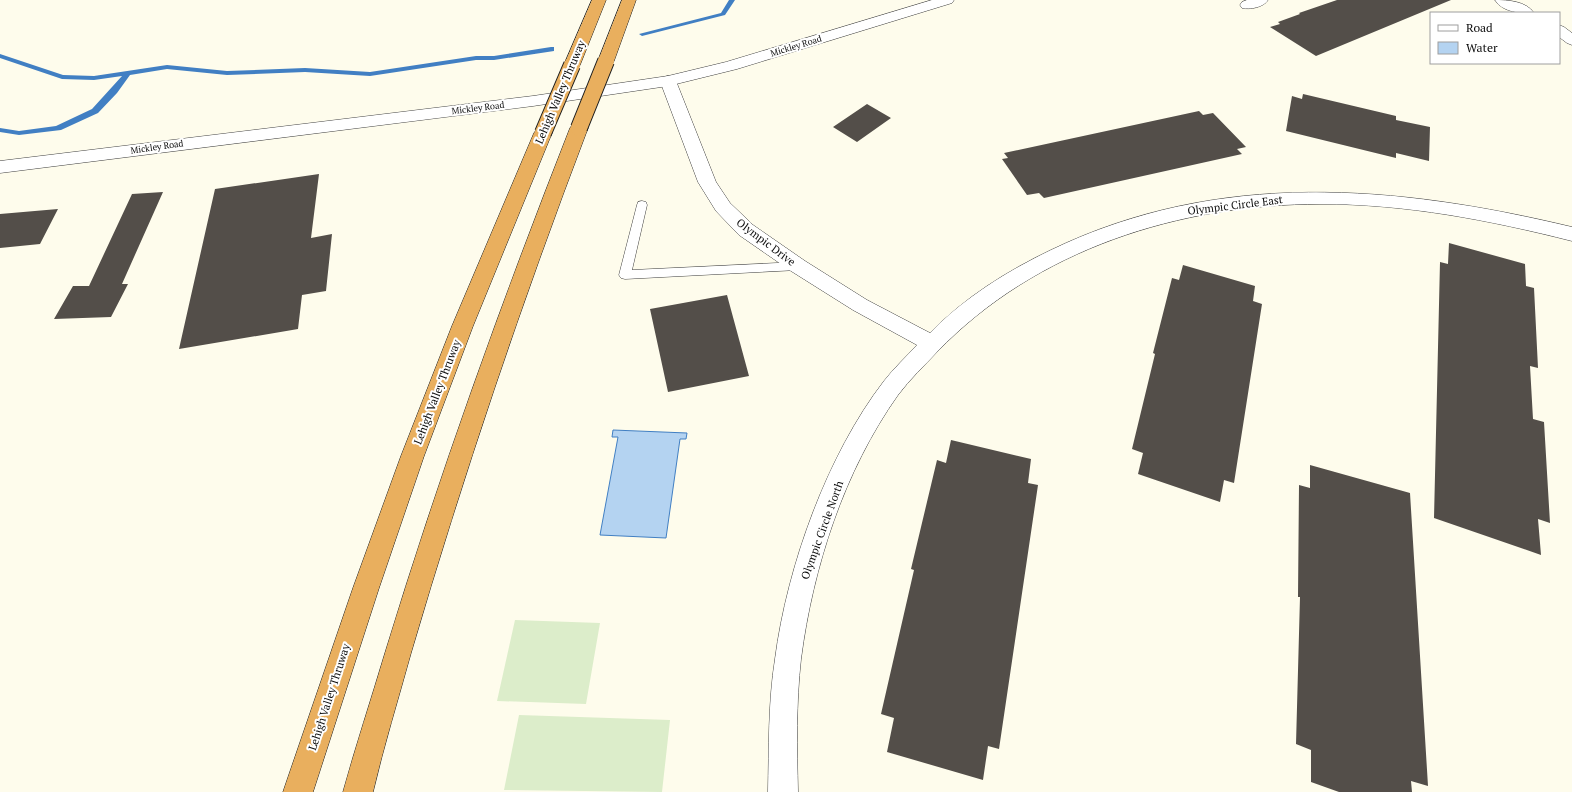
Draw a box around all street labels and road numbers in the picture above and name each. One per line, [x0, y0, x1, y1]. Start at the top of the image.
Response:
street label: Mickley Road [769, 32, 823, 60]
street label: Lehigh Valley Thruway [532, 38, 588, 146]
street label: Mickley Road [451, 99, 505, 117]
street label: Mickley Road [130, 137, 184, 157]
street label: Olympic Circle East [1187, 192, 1283, 218]
street label: Olympic Drive [734, 215, 799, 269]
street label: Lehigh Valley Thruway [411, 337, 464, 446]
street label: Olympic Circle North [798, 478, 847, 581]
street label: Lehigh Valley Thruway [305, 642, 353, 752]

